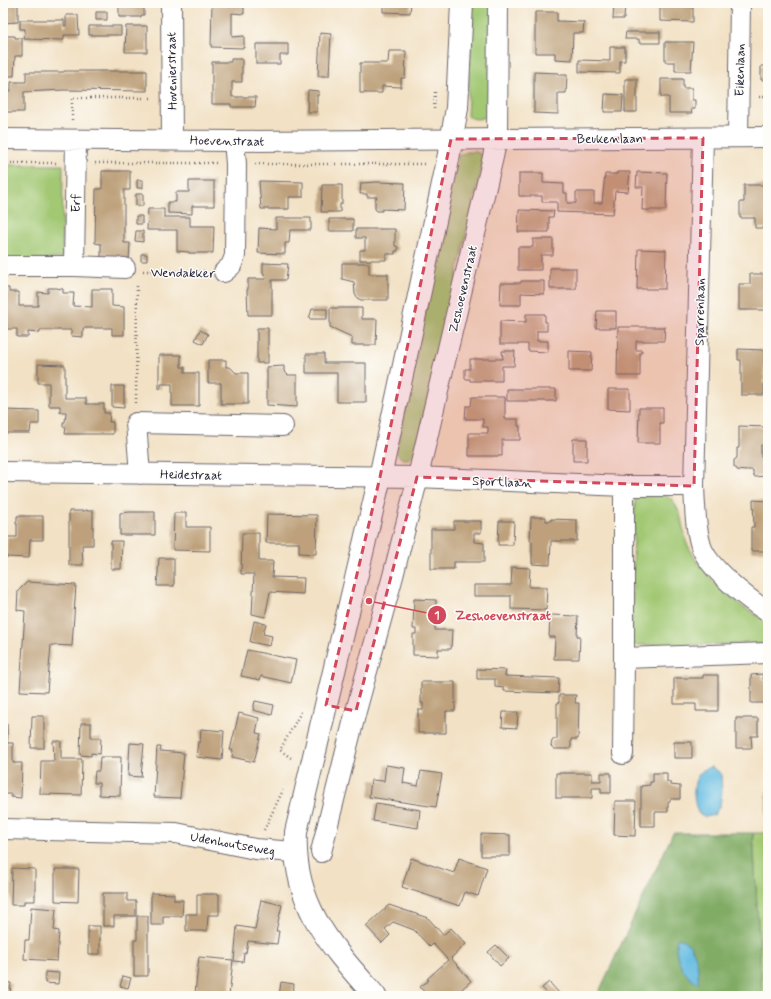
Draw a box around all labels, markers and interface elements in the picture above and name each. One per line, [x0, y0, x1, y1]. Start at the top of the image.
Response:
street label: Hovenierstraat [163, 32, 182, 110]
street label: Eikenlaan [732, 44, 749, 97]
street label: Beukenlaan [577, 131, 643, 148]
street label: Hoevenstraat [190, 132, 264, 151]
street label: Erf [68, 193, 85, 213]
street label: Zeshoevenstraat [445, 244, 482, 335]
street label: Wendakker [151, 264, 216, 283]
street label: Sparrenlaan [691, 278, 710, 346]
street label: Heidestraat [160, 466, 222, 485]
street label: Sportlaan [472, 473, 532, 492]
callout: Zeshoevenstraat [427, 602, 559, 628]
text: Zeshoevenstraat [455, 607, 552, 625]
text: 1 [434, 608, 440, 624]
street label: Udenhoutseweg [189, 829, 277, 860]

